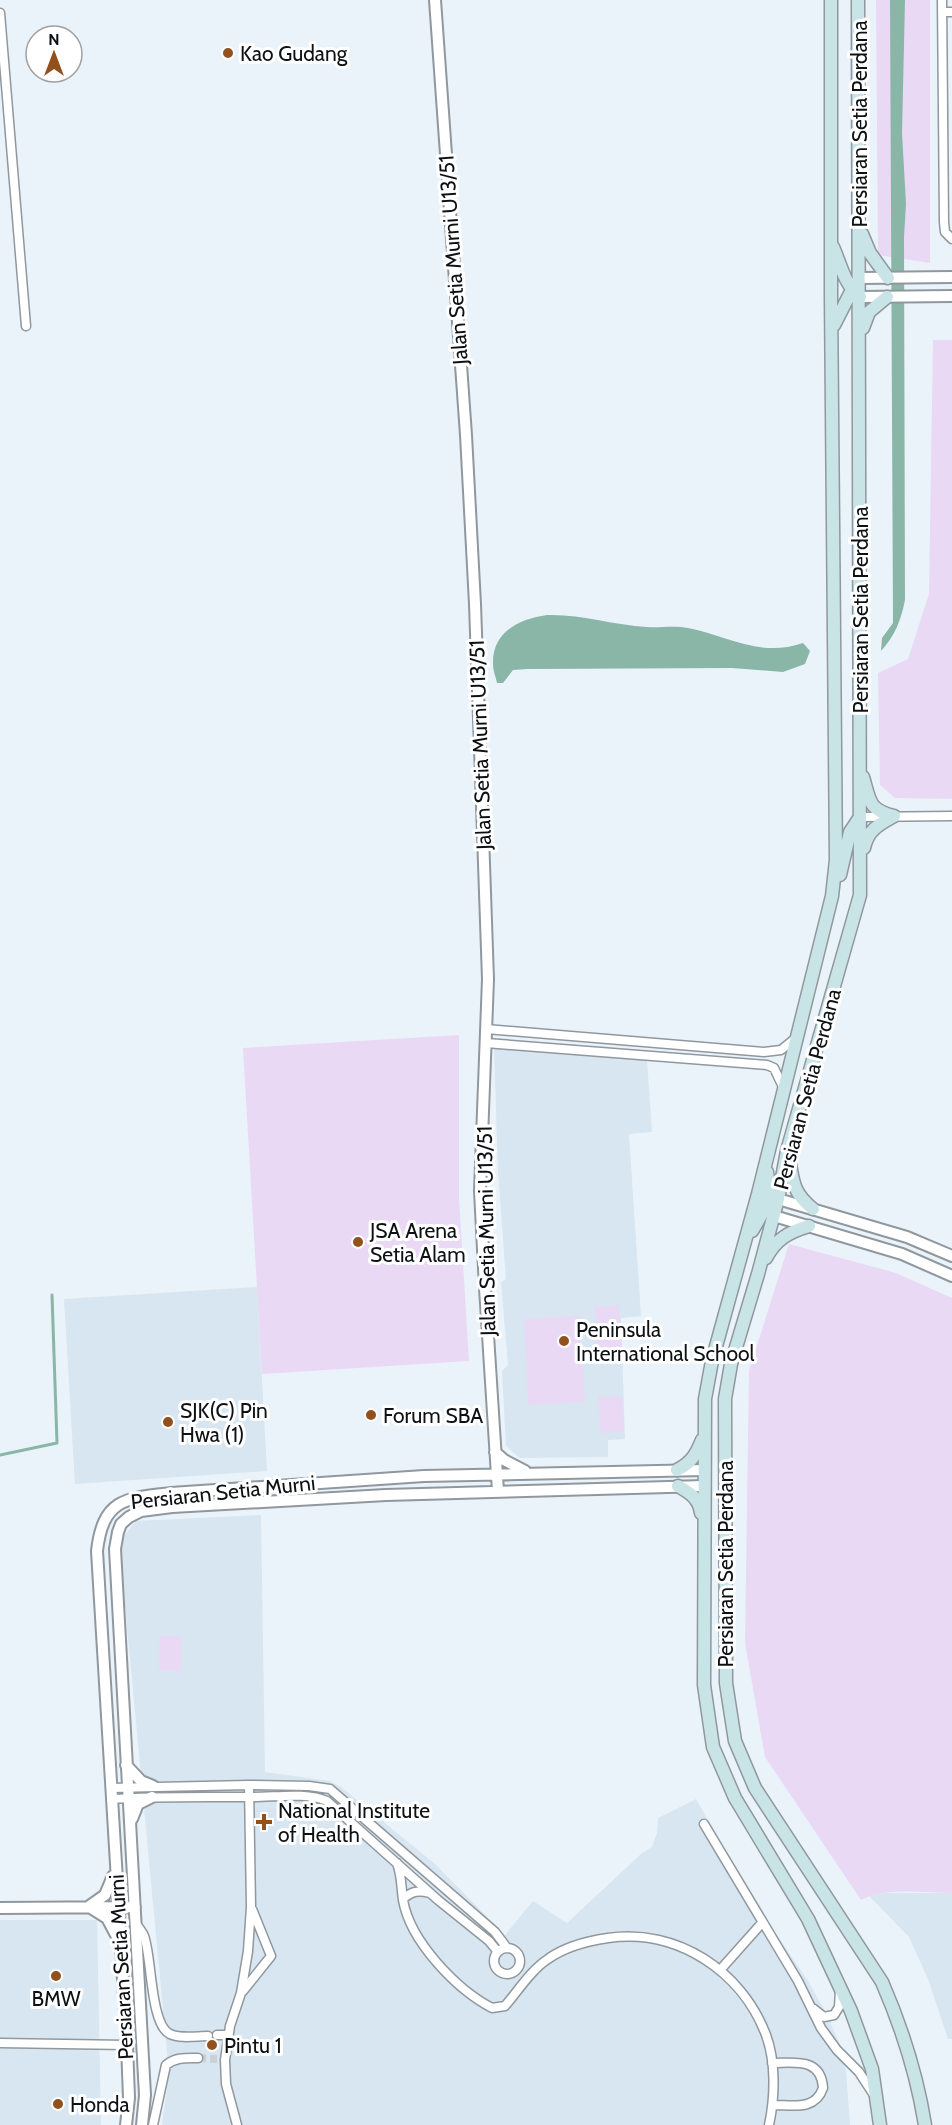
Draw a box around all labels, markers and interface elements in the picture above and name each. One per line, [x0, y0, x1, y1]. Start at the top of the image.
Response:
street label: Persiaran Setia Perdana [847, 20, 872, 228]
north arrow [24, 24, 84, 84]
text: N [48, 30, 60, 49]
place label: Kao Gudang [240, 41, 348, 66]
marker: Kao Gudang [221, 46, 235, 60]
street label: Jalan Setia Murni U13/51 [433, 154, 473, 367]
street label: Persiaran Setia Perdana [848, 506, 873, 714]
street label: Jalan Setia Murni U13/51 [464, 640, 496, 851]
street label: Persiaran Setia Perdana [768, 986, 846, 1192]
street label: Jalan Setia Murni U13/51 [472, 1126, 500, 1337]
place label: JSA Arena Setia Alam [369, 1218, 466, 1267]
marker: JSA Arena Setia Alam [351, 1235, 365, 1249]
place label: Peninsula International School [576, 1317, 755, 1366]
marker: Peninsula International School [557, 1334, 571, 1348]
place label: SJK(C) Pin Hwa (1) [180, 1398, 268, 1447]
place label: Forum SBA [383, 1403, 483, 1428]
marker: Forum SBA [364, 1408, 378, 1422]
marker: SJK(C) Pin Hwa (1) [161, 1415, 175, 1429]
street label: Persiaran Setia Perdana [713, 1460, 738, 1668]
street label: Persiaran Setia Murni [130, 1470, 316, 1514]
place label: National Institute of Health [278, 1798, 430, 1847]
marker: National Institute of Health [255, 1813, 273, 1831]
street label: Persiaran Setia Murni [104, 1874, 138, 2060]
marker: BMW [49, 1969, 63, 1983]
place label: BMW [31, 1986, 81, 2011]
place label: Pintu 1 [224, 2033, 282, 2058]
marker: Pintu 1 [205, 2038, 219, 2052]
place label: Honda [70, 2092, 130, 2117]
marker: Honda [51, 2097, 65, 2111]

